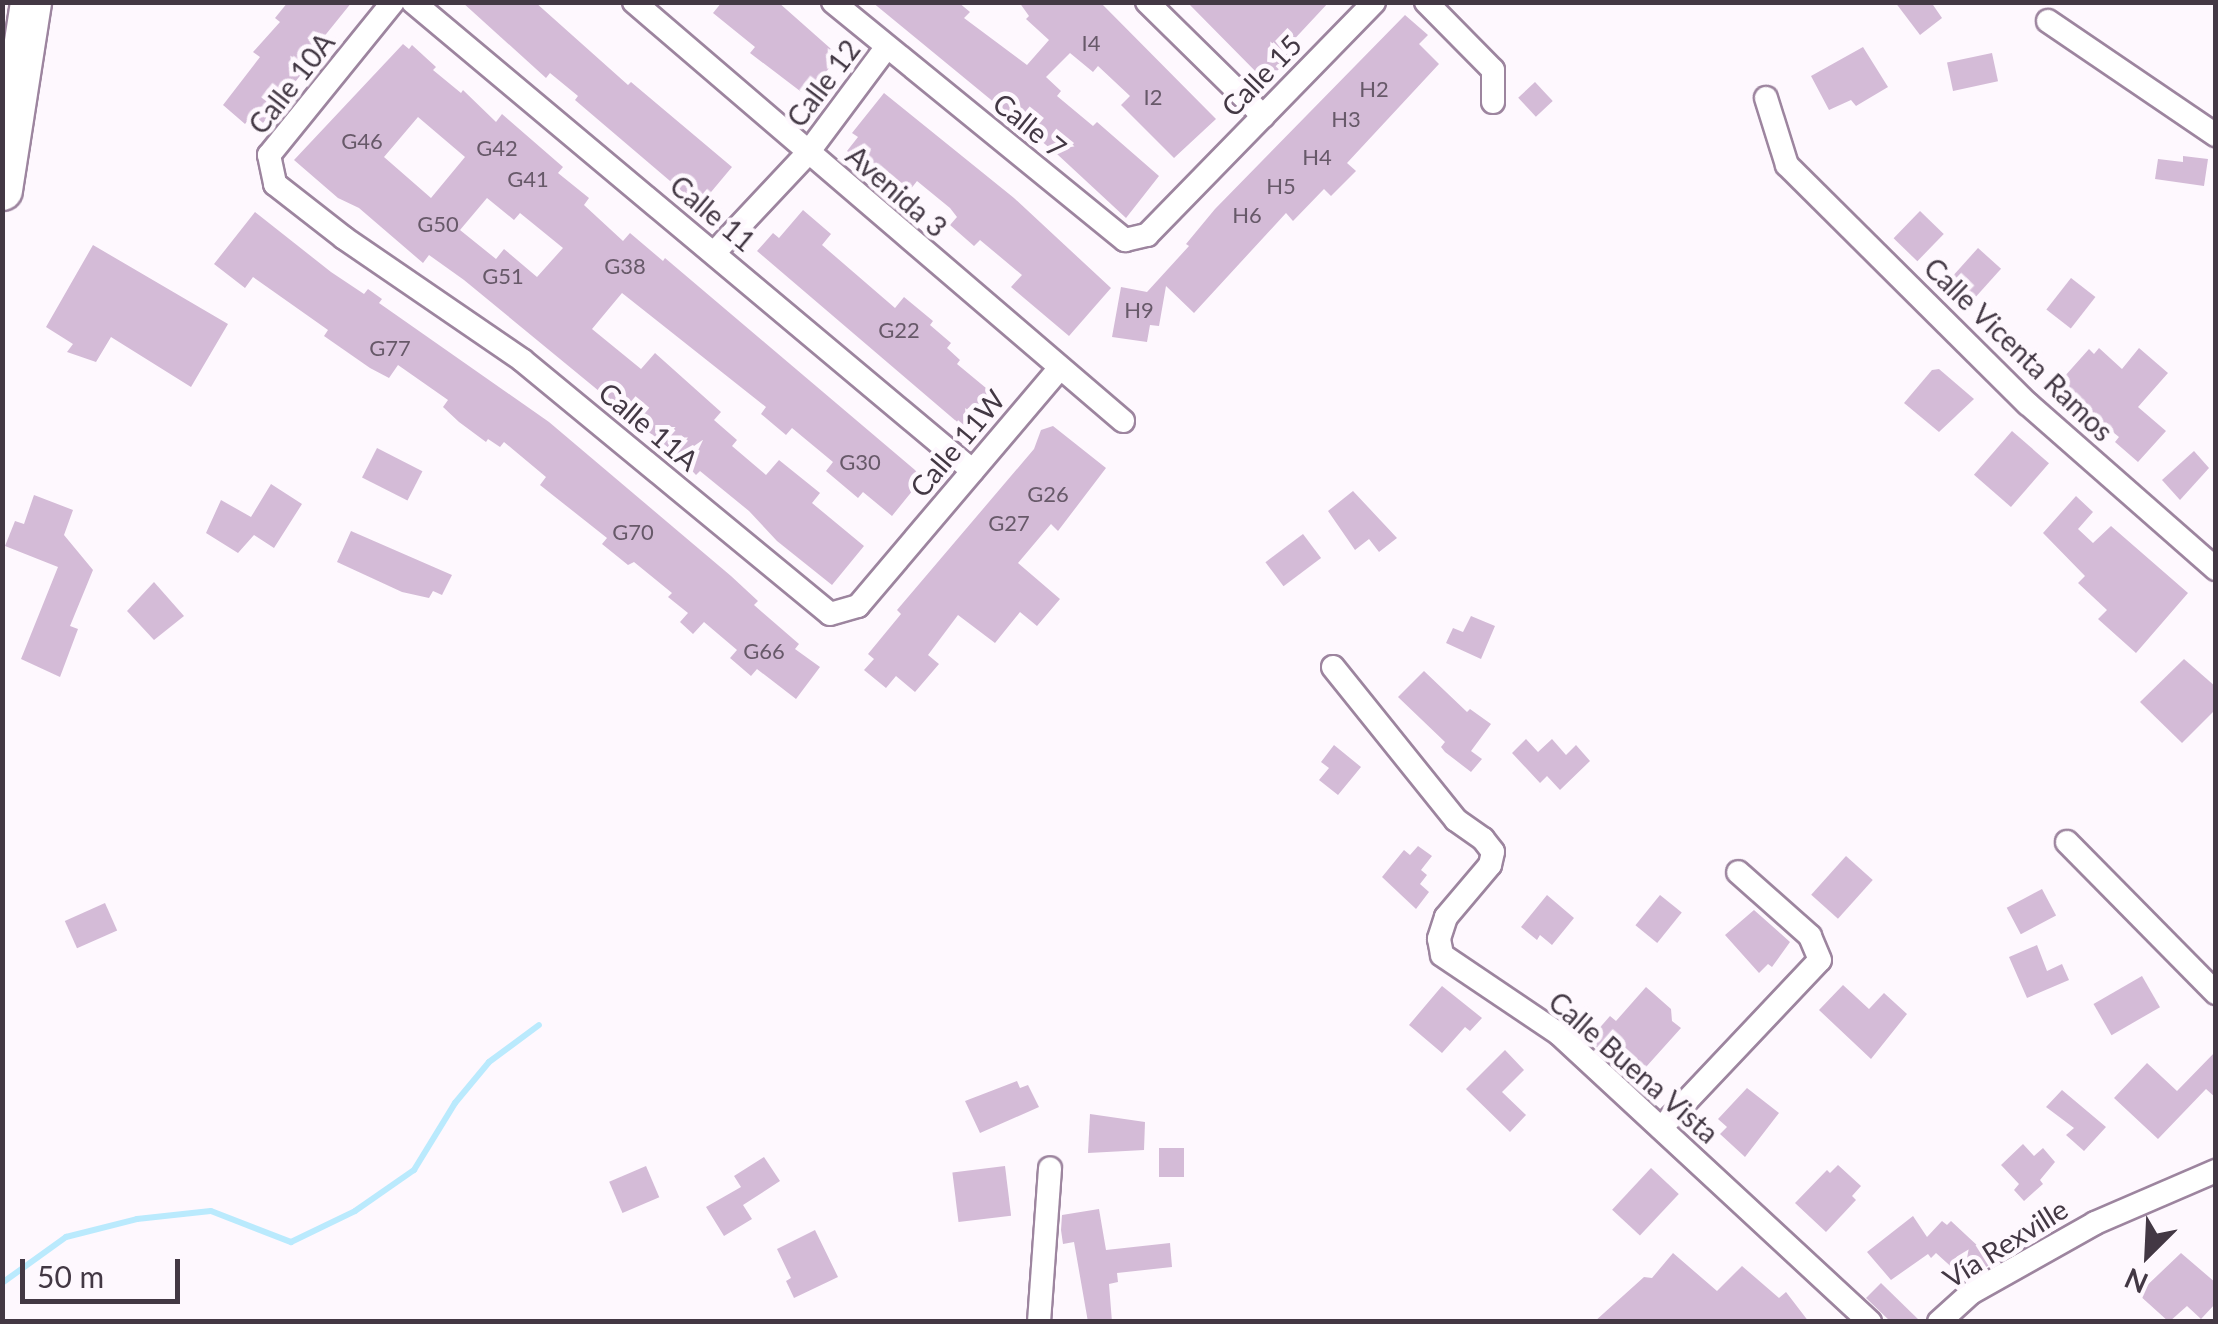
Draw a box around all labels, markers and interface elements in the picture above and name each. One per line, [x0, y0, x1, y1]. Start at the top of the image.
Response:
street label: Calle 10A [241, 26, 341, 140]
street label: Calle 15 [1214, 27, 1308, 123]
house number: I4 [1082, 30, 1100, 56]
street label: Calle 12 [779, 33, 867, 133]
house number: H2 [1359, 76, 1389, 102]
house number: I2 [1144, 84, 1162, 110]
street label: Calle 7 [987, 86, 1073, 164]
house number: H3 [1331, 106, 1361, 132]
house number: G46 [341, 128, 383, 154]
house number: G42 [476, 135, 518, 161]
street label: Avenida 3 [840, 138, 954, 244]
house number: H4 [1302, 144, 1332, 170]
house number: G41 [507, 166, 549, 192]
street label: Calle 11 [664, 168, 762, 258]
house number: H5 [1266, 173, 1296, 199]
house number: H6 [1232, 202, 1262, 228]
house number: G50 [417, 211, 459, 237]
street label: Calle Vicenta Ramos [1917, 250, 2121, 448]
house number: G38 [604, 253, 646, 279]
house number: G51 [482, 263, 524, 289]
house number: H9 [1124, 297, 1154, 323]
house number: G22 [878, 317, 920, 343]
house number: G77 [369, 335, 411, 361]
street label: Calle 11A [593, 375, 705, 477]
street label: Calle 11W [903, 383, 1011, 503]
house number: G30 [839, 449, 881, 475]
house number: G26 [1027, 481, 1069, 507]
house number: G27 [988, 510, 1030, 536]
house number: G70 [612, 519, 654, 545]
house number: G66 [743, 638, 785, 664]
street label: Calle Buena Vista [1542, 984, 1726, 1150]
street label: Vía Rexville [1937, 1192, 2073, 1294]
north arrow [2098, 1204, 2198, 1304]
scale bar [25, 1239, 185, 1301]
text: 50 m [37, 1258, 104, 1294]
text: N [2119, 1261, 2153, 1301]

